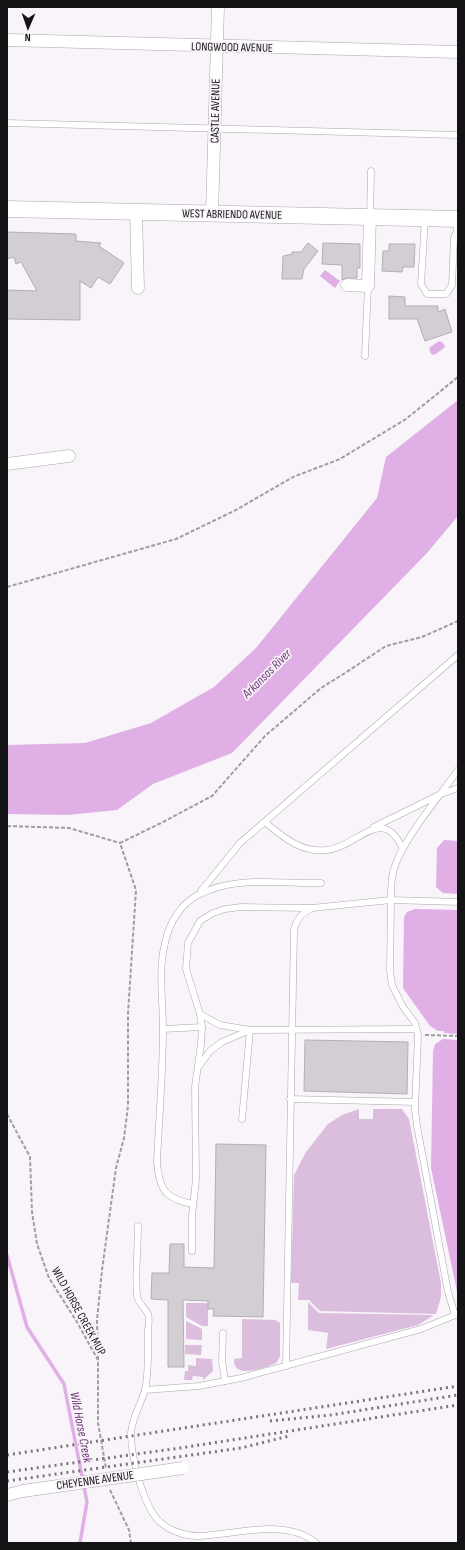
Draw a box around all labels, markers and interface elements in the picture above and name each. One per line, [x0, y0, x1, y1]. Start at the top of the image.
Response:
north arrow [8, 8, 48, 48]
text: N [24, 31, 31, 44]
street label: LONGWOOD AVENUE [191, 39, 273, 56]
street label: CASTLE AVENUE [207, 79, 224, 143]
street label: WEST ABRIENDO AVENUE [182, 206, 282, 223]
water label: Arkansas River [238, 645, 296, 702]
street label: WILD HORSE CREEK MUP [48, 1264, 109, 1358]
water label: Wild Horse Creek [66, 1390, 96, 1465]
street label: CHEYENNE AVENUE [55, 1468, 135, 1493]

